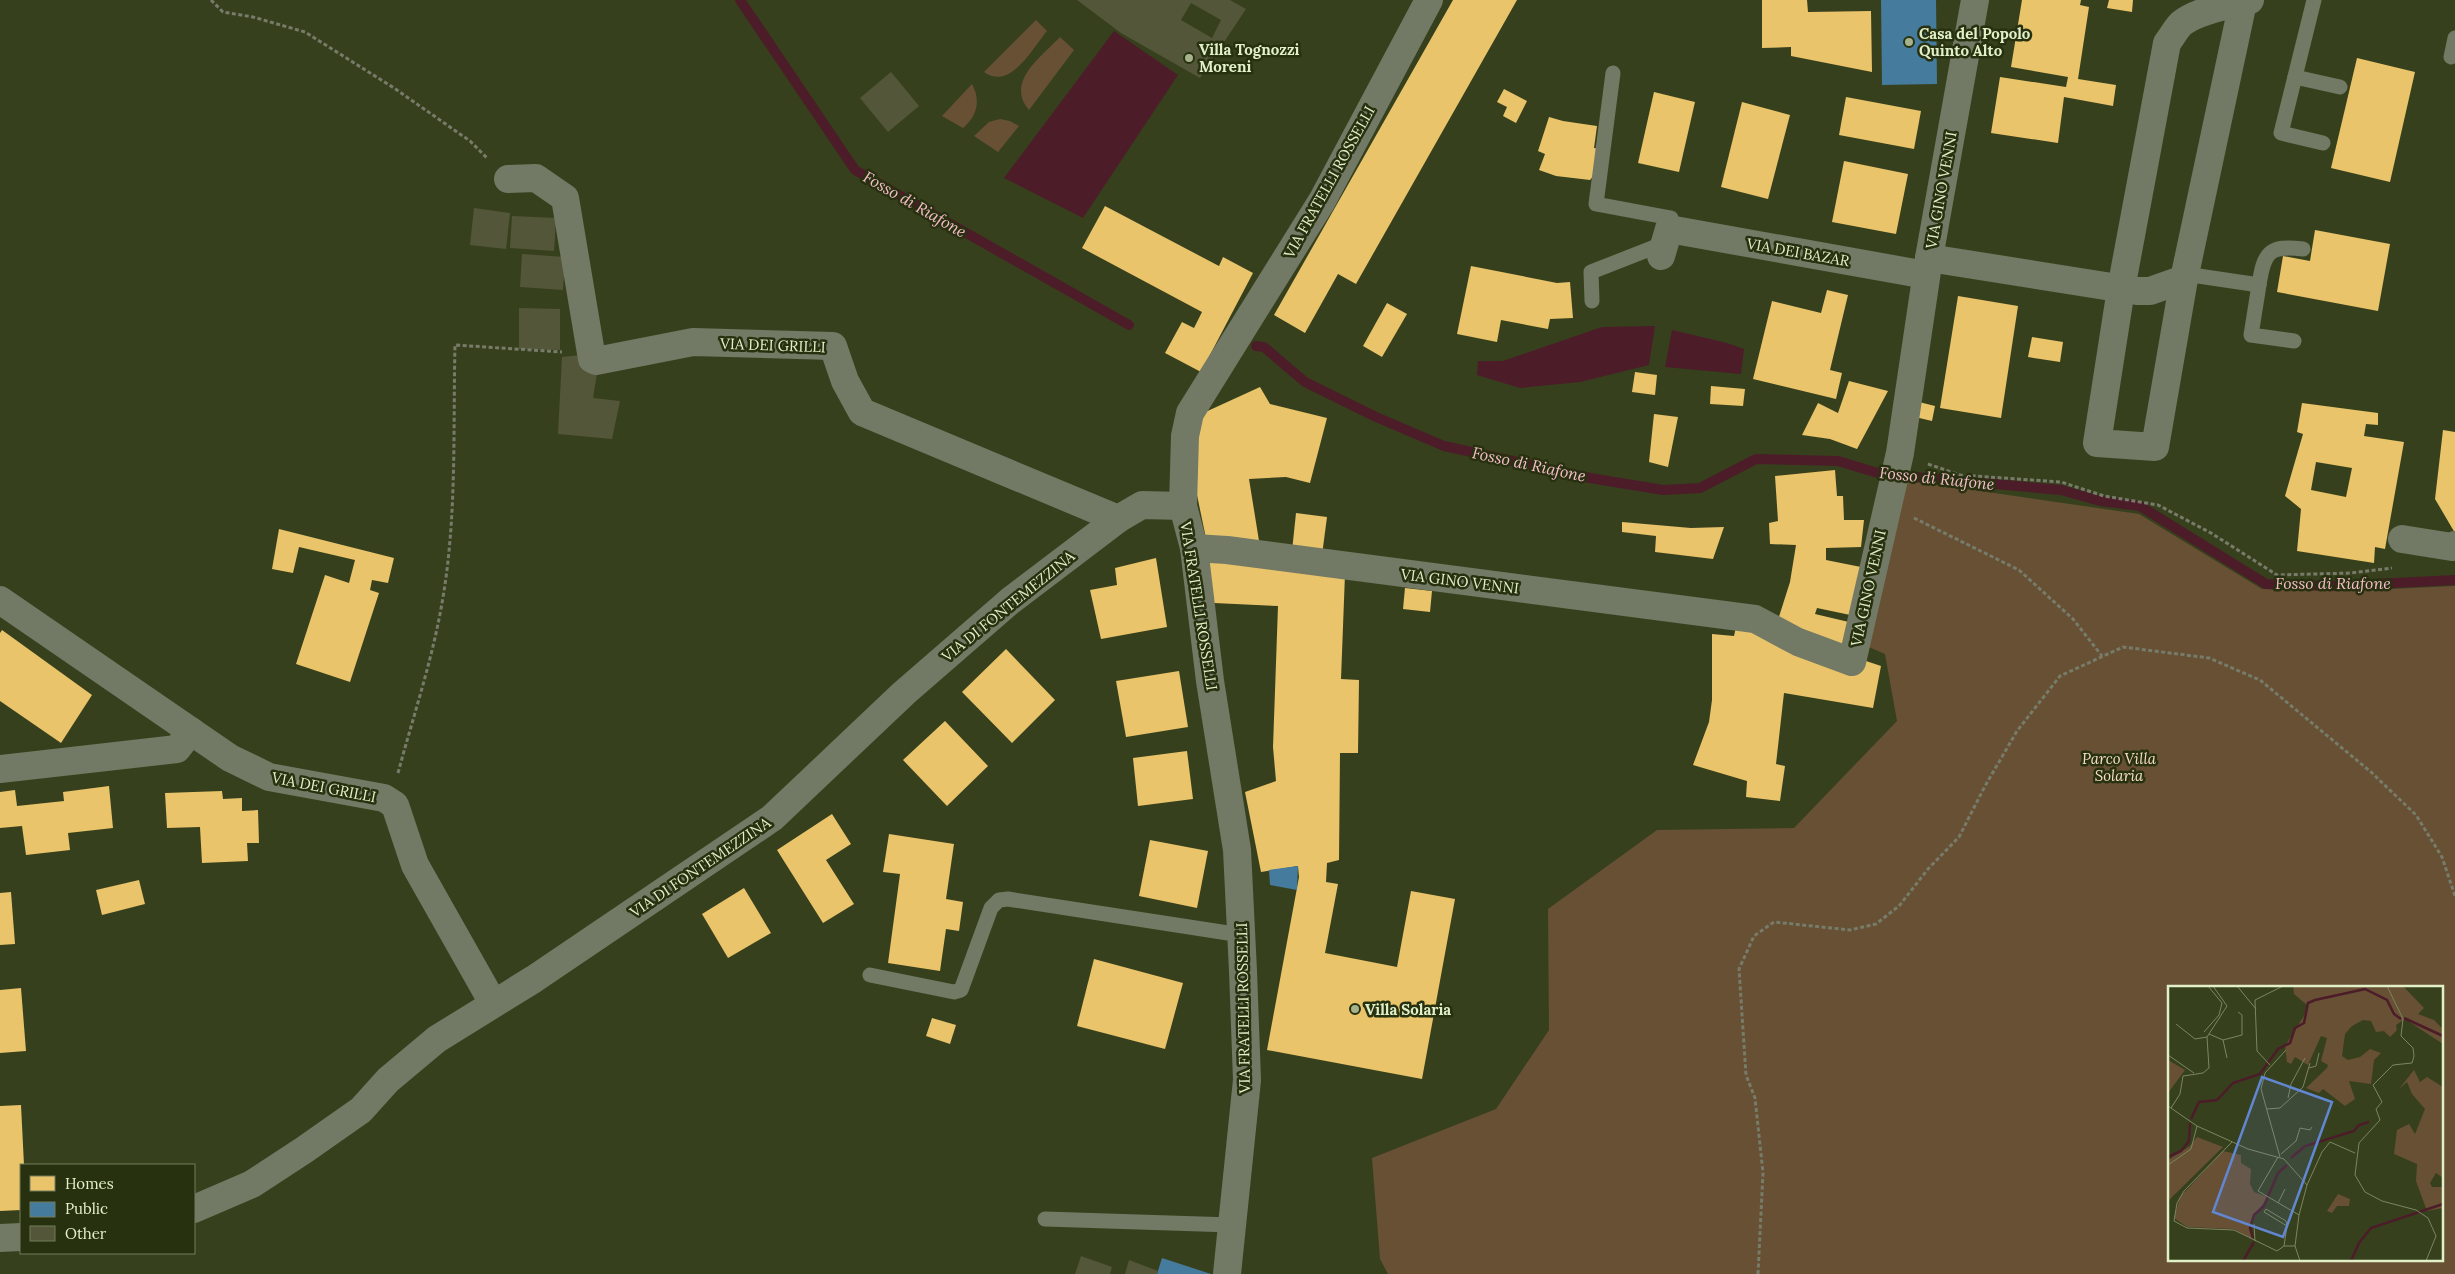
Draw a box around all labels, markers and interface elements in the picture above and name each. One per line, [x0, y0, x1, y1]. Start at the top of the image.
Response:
place label: Casa del Popolo Quinto Alto [1919, 24, 2031, 60]
marker: Casa del Popolo Quinto Alto [1903, 36, 1915, 48]
place label: Villa Tognozzi Moreni [1199, 40, 1300, 76]
marker: Villa Tognozzi Moreni [1183, 52, 1195, 64]
street label: VIA FRATELLI ROSSELLI [1279, 103, 1379, 262]
street label: VIA GINO VENNI [1921, 130, 1961, 251]
water label: Fosso di Riafone [860, 166, 970, 242]
street label: VIA DEI BAZAR [1744, 233, 1851, 270]
street label: VIA DEI GRILLI [719, 334, 826, 356]
water label: Fosso di Riafone [1470, 442, 1588, 486]
water label: Fosso di Riafone [1878, 462, 1996, 494]
street label: VIA FRATELLI ROSSELLI [1176, 519, 1222, 692]
street label: VIA GINO VENNI [1846, 528, 1890, 649]
street label: VIA DI FONTEMEZZINA [937, 546, 1079, 666]
street label: VIA GINO VENNI [1399, 564, 1520, 598]
water label: Fosso di Riafone [2275, 573, 2391, 593]
park label: Parco Villa Solaria [2082, 749, 2157, 785]
street label: VIA DEI GRILLI [269, 767, 378, 806]
street label: VIA DI FONTEMEZZINA [625, 812, 774, 922]
street label: VIA FRATELLI ROSSELLI [1232, 922, 1254, 1095]
inset map [2168, 986, 2442, 1262]
place label: Villa Solaria [1365, 1000, 1451, 1019]
marker: Villa Solaria [1349, 1003, 1361, 1015]
legend [20, 1164, 195, 1254]
text: Homes [65, 1174, 114, 1193]
text: Public [65, 1199, 108, 1218]
text: Other [65, 1224, 107, 1243]

